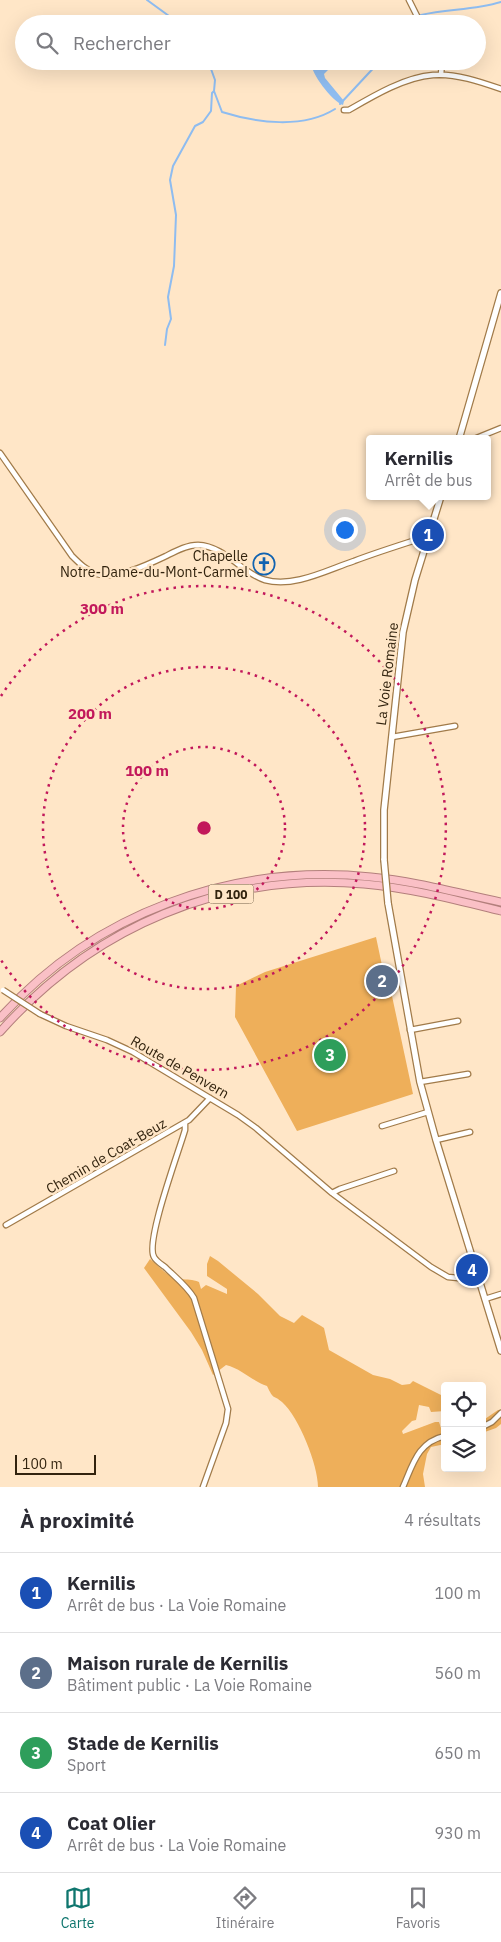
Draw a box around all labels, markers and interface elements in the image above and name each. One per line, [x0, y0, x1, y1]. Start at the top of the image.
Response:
search box [15, 15, 486, 70]
icon: search [33, 29, 61, 57]
text: Rechercher [73, 31, 171, 55]
popup [366, 435, 491, 500]
text: Kernilis [384, 446, 453, 470]
text: Arrêt de bus [384, 470, 473, 490]
pin: 1 [412, 516, 444, 554]
your location [332, 517, 358, 543]
place label: Chapelle Notre-Dame-du-Mont-Carmel [60, 547, 248, 581]
church icon: Chapelle Notre-Dame-du-Mont-Carmel [252, 552, 276, 576]
text: 300 m [80, 599, 124, 618]
street label: La Voie Romaine [372, 621, 402, 727]
text: 200 m [68, 704, 112, 723]
text: 100 m [125, 761, 169, 780]
centre of rings [195, 819, 213, 837]
road number: D 100 [208, 884, 254, 904]
pin: 2 [366, 962, 398, 1000]
street label: Route de Penvern [128, 1032, 232, 1102]
pin: 3 [314, 1036, 346, 1074]
street label: Chemin de Coat-Beuz [43, 1114, 170, 1198]
pin: 4 [456, 1251, 488, 1289]
map controls [441, 1382, 486, 1472]
button: locate [441, 1382, 486, 1427]
button: layers [441, 1427, 486, 1472]
scale bar [15, 1452, 96, 1475]
text: 100 m [22, 1455, 63, 1473]
text: À proximité [20, 1506, 134, 1534]
text: 4 résultats [404, 1510, 481, 1530]
text: Kernilis [67, 1571, 136, 1595]
text: 1 [31, 1583, 41, 1603]
text: 100 m [434, 1583, 481, 1603]
text: Arrêt de bus · La Voie Romaine [67, 1595, 286, 1615]
text: Maison rurale de Kernilis [67, 1651, 288, 1675]
text: 2 [31, 1663, 41, 1683]
text: 560 m [434, 1663, 481, 1683]
text: Bâtiment public · La Voie Romaine [67, 1675, 312, 1695]
text: Stade de Kernilis [67, 1731, 219, 1755]
text: 3 [31, 1743, 41, 1763]
text: 650 m [434, 1743, 481, 1763]
text: Sport [67, 1755, 106, 1775]
text: Coat Olier [67, 1811, 156, 1835]
text: 4 [31, 1823, 41, 1843]
text: 930 m [434, 1823, 481, 1843]
text: Arrêt de bus · La Voie Romaine [67, 1835, 286, 1855]
tab: Carte [61, 1884, 95, 1932]
tab: Itinéraire [216, 1884, 274, 1932]
tab: Favoris [396, 1884, 440, 1932]

